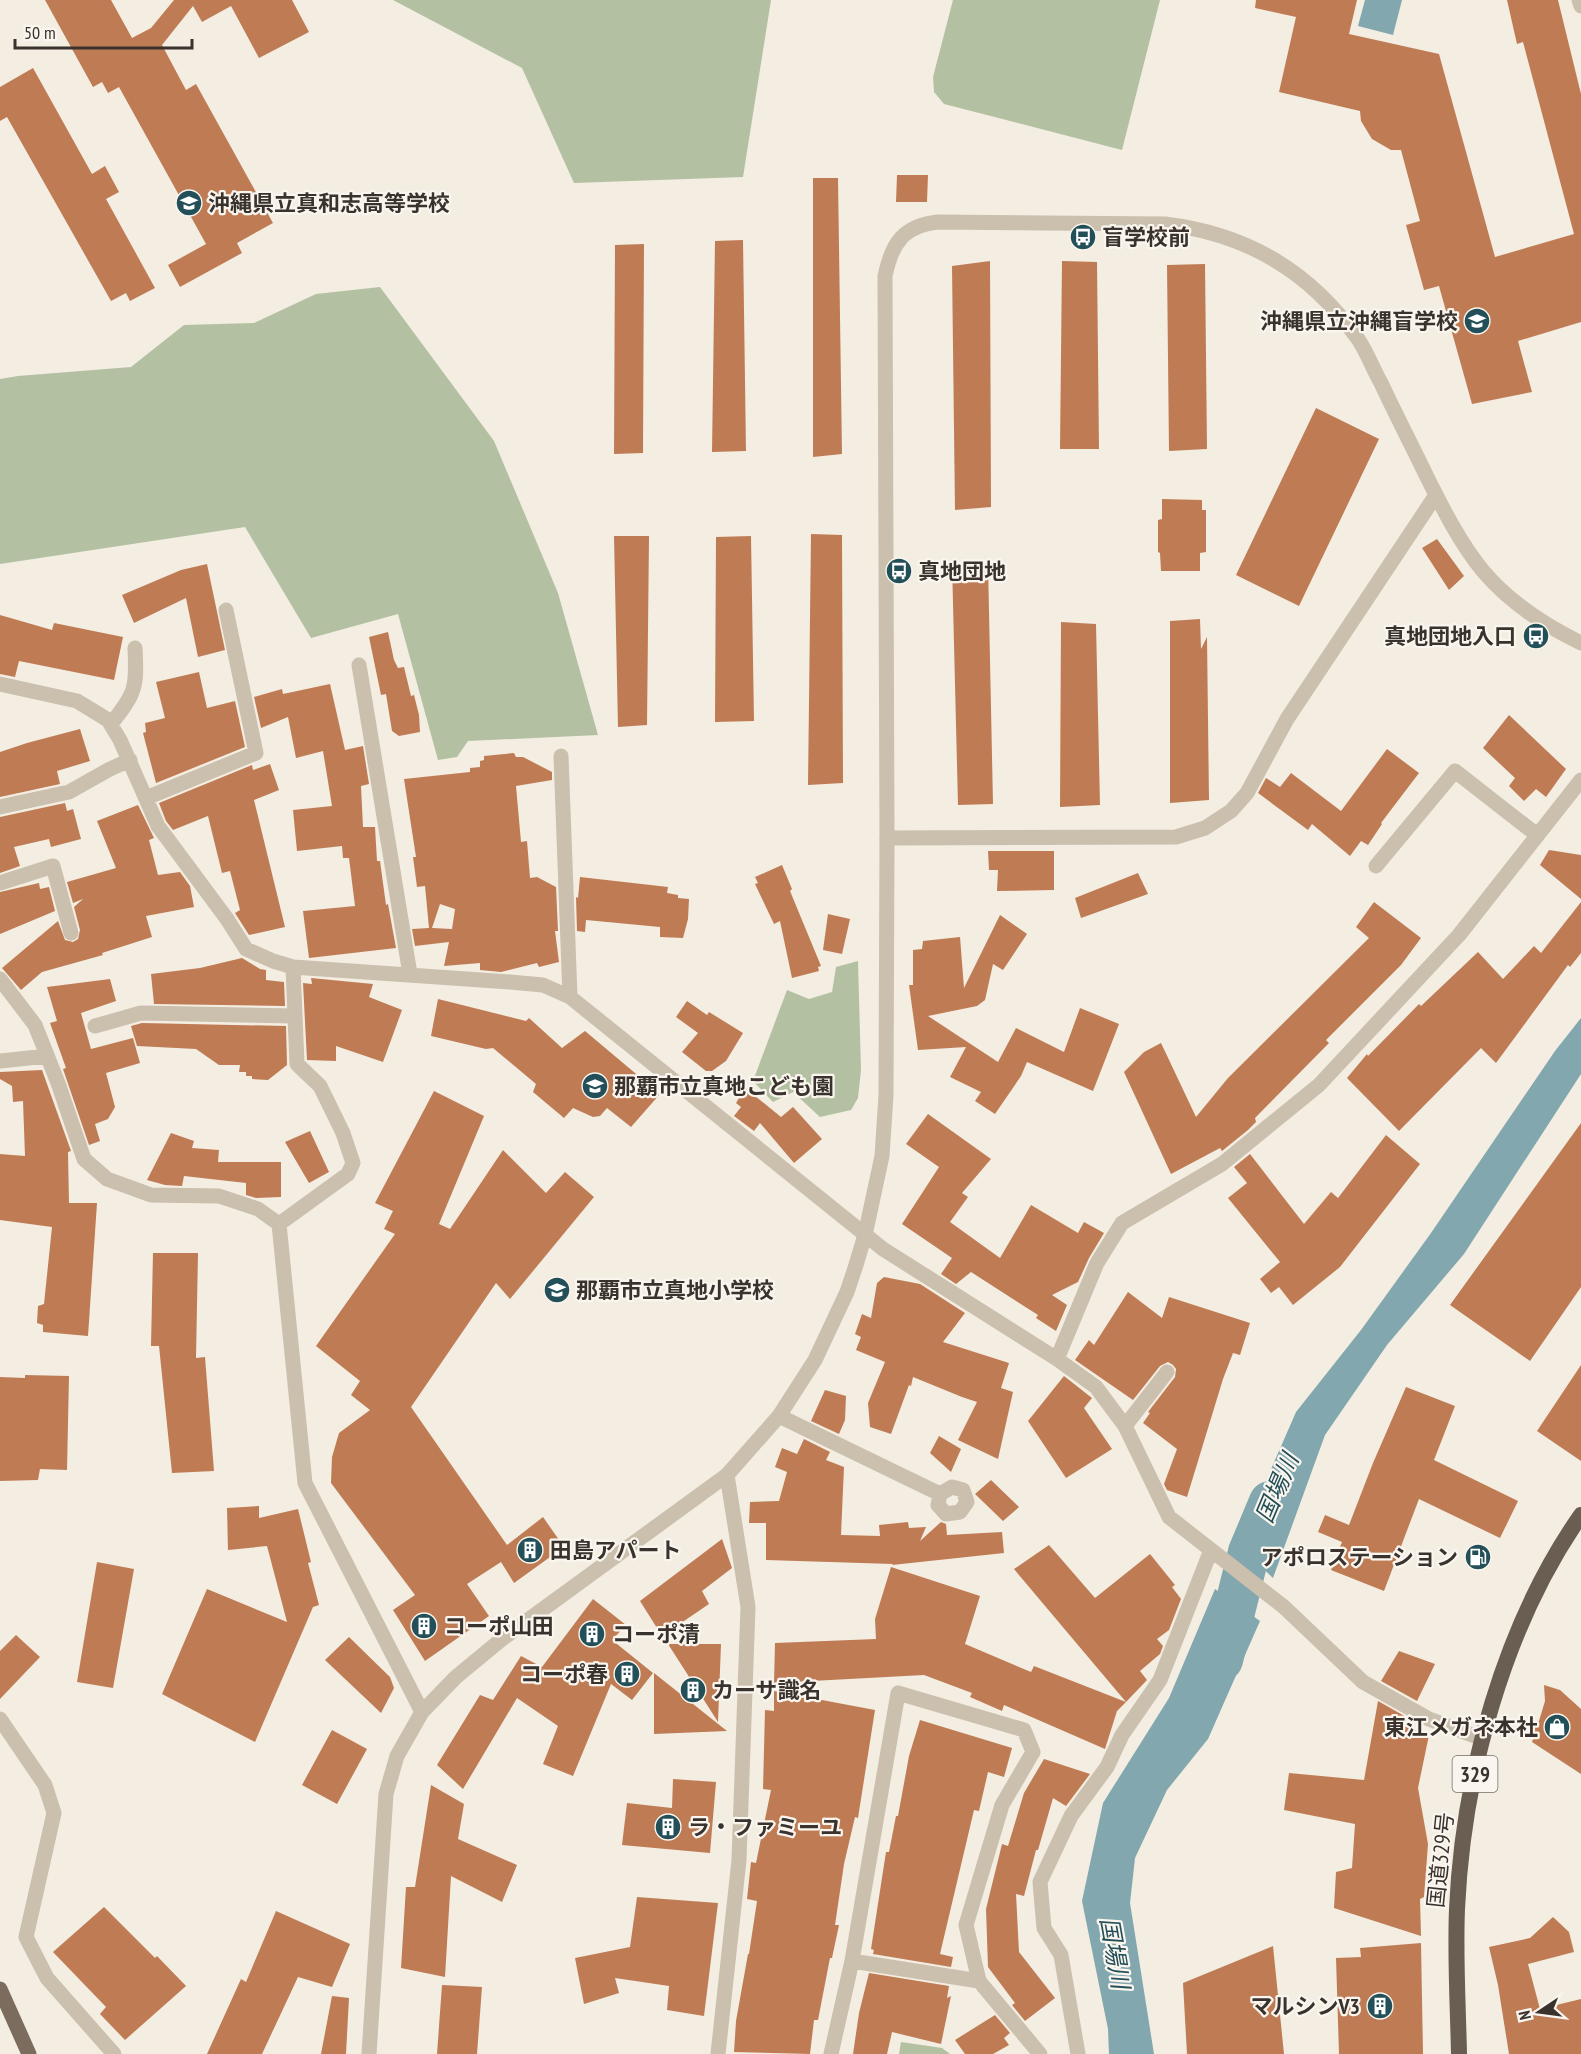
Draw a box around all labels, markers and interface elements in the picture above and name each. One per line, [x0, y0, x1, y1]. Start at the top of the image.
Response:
scale bar [15, 12, 192, 50]
text: 50 m [24, 21, 56, 44]
school or university icon: 沖縄県立真和志高等学校 [174, 188, 204, 218]
place label: 沖縄県立真和志高等学校 [208, 189, 450, 217]
bus stop icon: 盲学校前 [1068, 222, 1098, 252]
place label: 盲学校前 [1102, 223, 1190, 251]
school or university icon: 沖縄県立沖縄盲学校 [1462, 306, 1492, 336]
place label: 沖縄県立沖縄盲学校 [1260, 307, 1458, 335]
bus stop icon: 真地団地 [884, 556, 914, 586]
place label: 真地団地 [918, 557, 1006, 585]
bus stop icon: 真地団地入口 [1521, 621, 1551, 651]
place label: 真地団地入口 [1384, 622, 1516, 650]
school or university icon: 那覇市立真地こども園 [580, 1071, 610, 1101]
place label: 那覇市立真地こども園 [614, 1072, 834, 1100]
school or university icon: 那覇市立真地小学校 [542, 1275, 572, 1305]
place label: 那覇市立真地小学校 [576, 1276, 774, 1304]
water label: 国場川 [1249, 1446, 1307, 1527]
building icon: 田島アパート [515, 1535, 545, 1565]
place label: 田島アパート [550, 1536, 682, 1564]
fuel station icon: アポロステーション [1463, 1542, 1493, 1572]
place label: アポロステーション [1260, 1543, 1458, 1571]
building icon: コーポ山田 [409, 1611, 439, 1641]
place label: コーポ山田 [444, 1612, 554, 1640]
building icon: コーポ清 [577, 1619, 607, 1649]
place label: コーポ清 [612, 1620, 700, 1648]
building icon: コーポ春 [612, 1659, 642, 1689]
place label: コーポ春 [520, 1660, 608, 1688]
building icon: カーサ識名 [678, 1675, 708, 1705]
place label: カーサ識名 [712, 1676, 822, 1704]
shop icon: 東江メガネ本社 [1542, 1712, 1572, 1742]
place label: 東江メガネ本社 [1384, 1713, 1538, 1741]
road number: 329 [1452, 1756, 1498, 1792]
street label: 国道329号 [1421, 1811, 1459, 1909]
building icon: ラ・ファミーユ [653, 1812, 683, 1842]
place label: ラ・ファミーユ [688, 1813, 842, 1841]
water label: 国場川 [1093, 1915, 1137, 1994]
north arrow [1509, 1982, 1569, 2042]
building icon: マルシンV3 [1365, 1991, 1395, 2021]
place label: マルシンV3 [1250, 1992, 1360, 2020]
text: N [1514, 2009, 1535, 2022]

